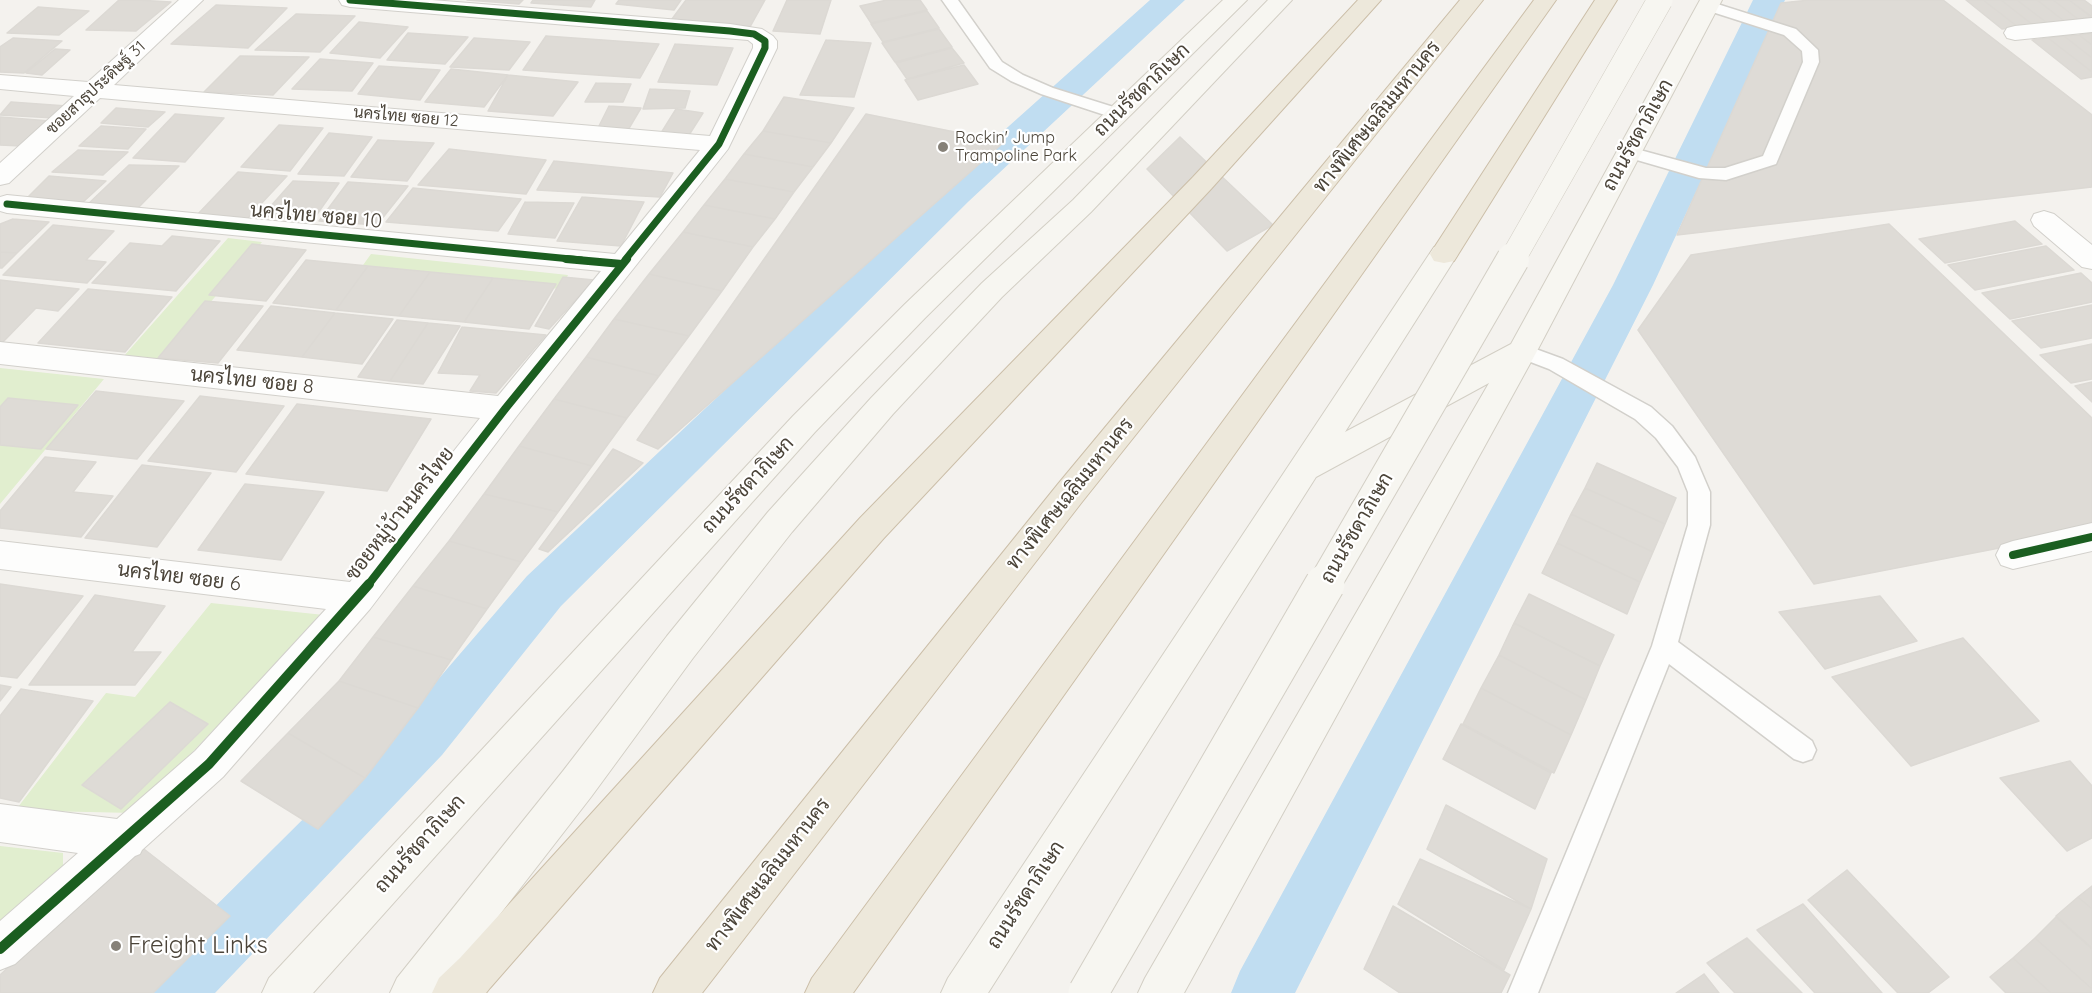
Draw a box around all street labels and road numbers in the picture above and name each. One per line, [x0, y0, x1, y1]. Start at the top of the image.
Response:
street label: ทางพิเศษเฉลิมมหานคร [1308, 36, 1446, 198]
street label: ซอยสาธุประดิษฐ์ 31 [42, 37, 150, 139]
street label: ถนนรัชดาภิเษก [1089, 38, 1195, 142]
street label: ถนนรัชดาภิเษก [1597, 75, 1679, 195]
street label: นครไทย ซอย 12 [353, 103, 459, 131]
street label: นครไทย ซอย 10 [249, 198, 383, 234]
street label: นครไทย ซอย 8 [189, 363, 315, 399]
street label: ทางพิเศษเฉลิมมหานคร [1001, 413, 1139, 575]
street label: ถนนรัชดาภิเษก [697, 431, 799, 539]
street label: ซอยหมู่บ้านนครไทย [340, 443, 460, 585]
street label: ถนนรัชดาภิเษก [1316, 468, 1398, 588]
street label: นครไทย ซอย 6 [116, 558, 242, 596]
street label: ถนนรัชดาภิเษก [370, 790, 470, 898]
street label: ทางพิเศษเฉลิมมหานคร [700, 793, 836, 957]
street label: ถนนรัชดาภิเษก [982, 836, 1070, 954]

